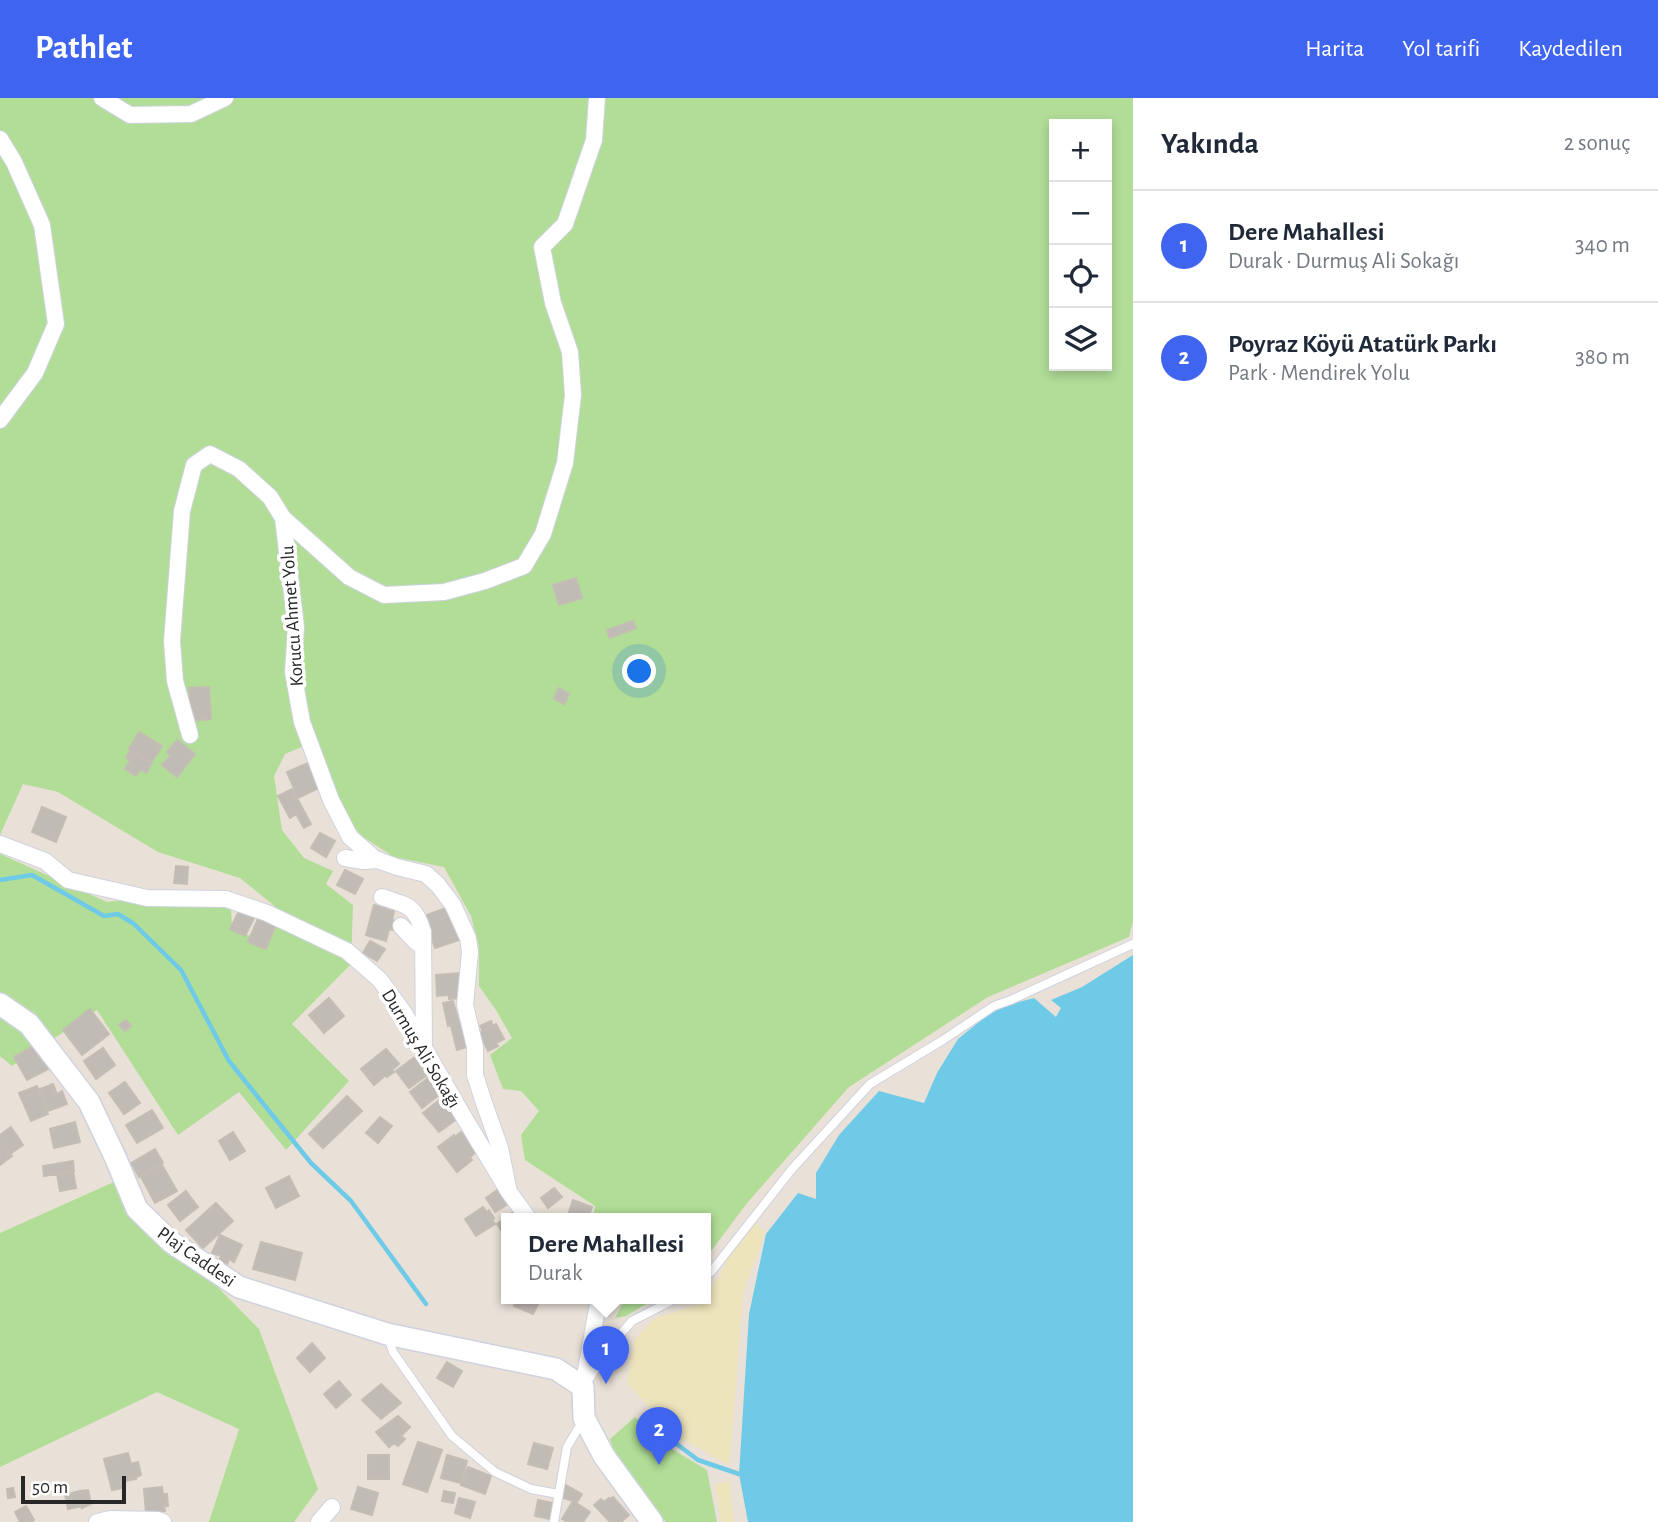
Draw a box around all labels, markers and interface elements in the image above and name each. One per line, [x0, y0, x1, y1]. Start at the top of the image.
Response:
text: Pathlet [35, 32, 133, 65]
text: Harita [1305, 37, 1364, 61]
text: Yol tarifi [1402, 37, 1480, 61]
text: Kaydedilen [1518, 37, 1623, 61]
map controls [1049, 119, 1112, 371]
button: + [1049, 119, 1112, 182]
text: Yakında [1161, 129, 1259, 159]
text: 2 sonuç [1564, 132, 1630, 155]
button: − [1049, 182, 1112, 245]
text: Dere Mahallesi [1228, 219, 1385, 245]
text: 1 [1180, 234, 1188, 257]
text: 340 m [1575, 234, 1630, 257]
button: locate [1049, 245, 1112, 308]
text: Durak · Durmuş Ali Sokağı [1228, 250, 1459, 273]
button: layers [1049, 308, 1112, 371]
text: Poyraz Köyü Atatürk Parkı [1228, 331, 1497, 357]
text: 2 [1179, 346, 1189, 369]
text: 380 m [1575, 346, 1630, 369]
text: Park · Mendirek Yolu [1228, 362, 1410, 385]
street label: Korucu Ahmet Yolu [278, 544, 307, 687]
your location [622, 654, 656, 688]
street label: Durmuş Ali Sokağı [378, 986, 464, 1112]
popup [501, 1213, 711, 1304]
street label: Plaj Caddesi [154, 1224, 239, 1291]
text: Dere Mahallesi [528, 1231, 684, 1257]
text: Durak [528, 1262, 582, 1285]
pin: 1 [583, 1326, 629, 1384]
pin: 2 [636, 1407, 682, 1465]
scale bar [21, 1473, 126, 1505]
text: 50 m [32, 1478, 68, 1497]

